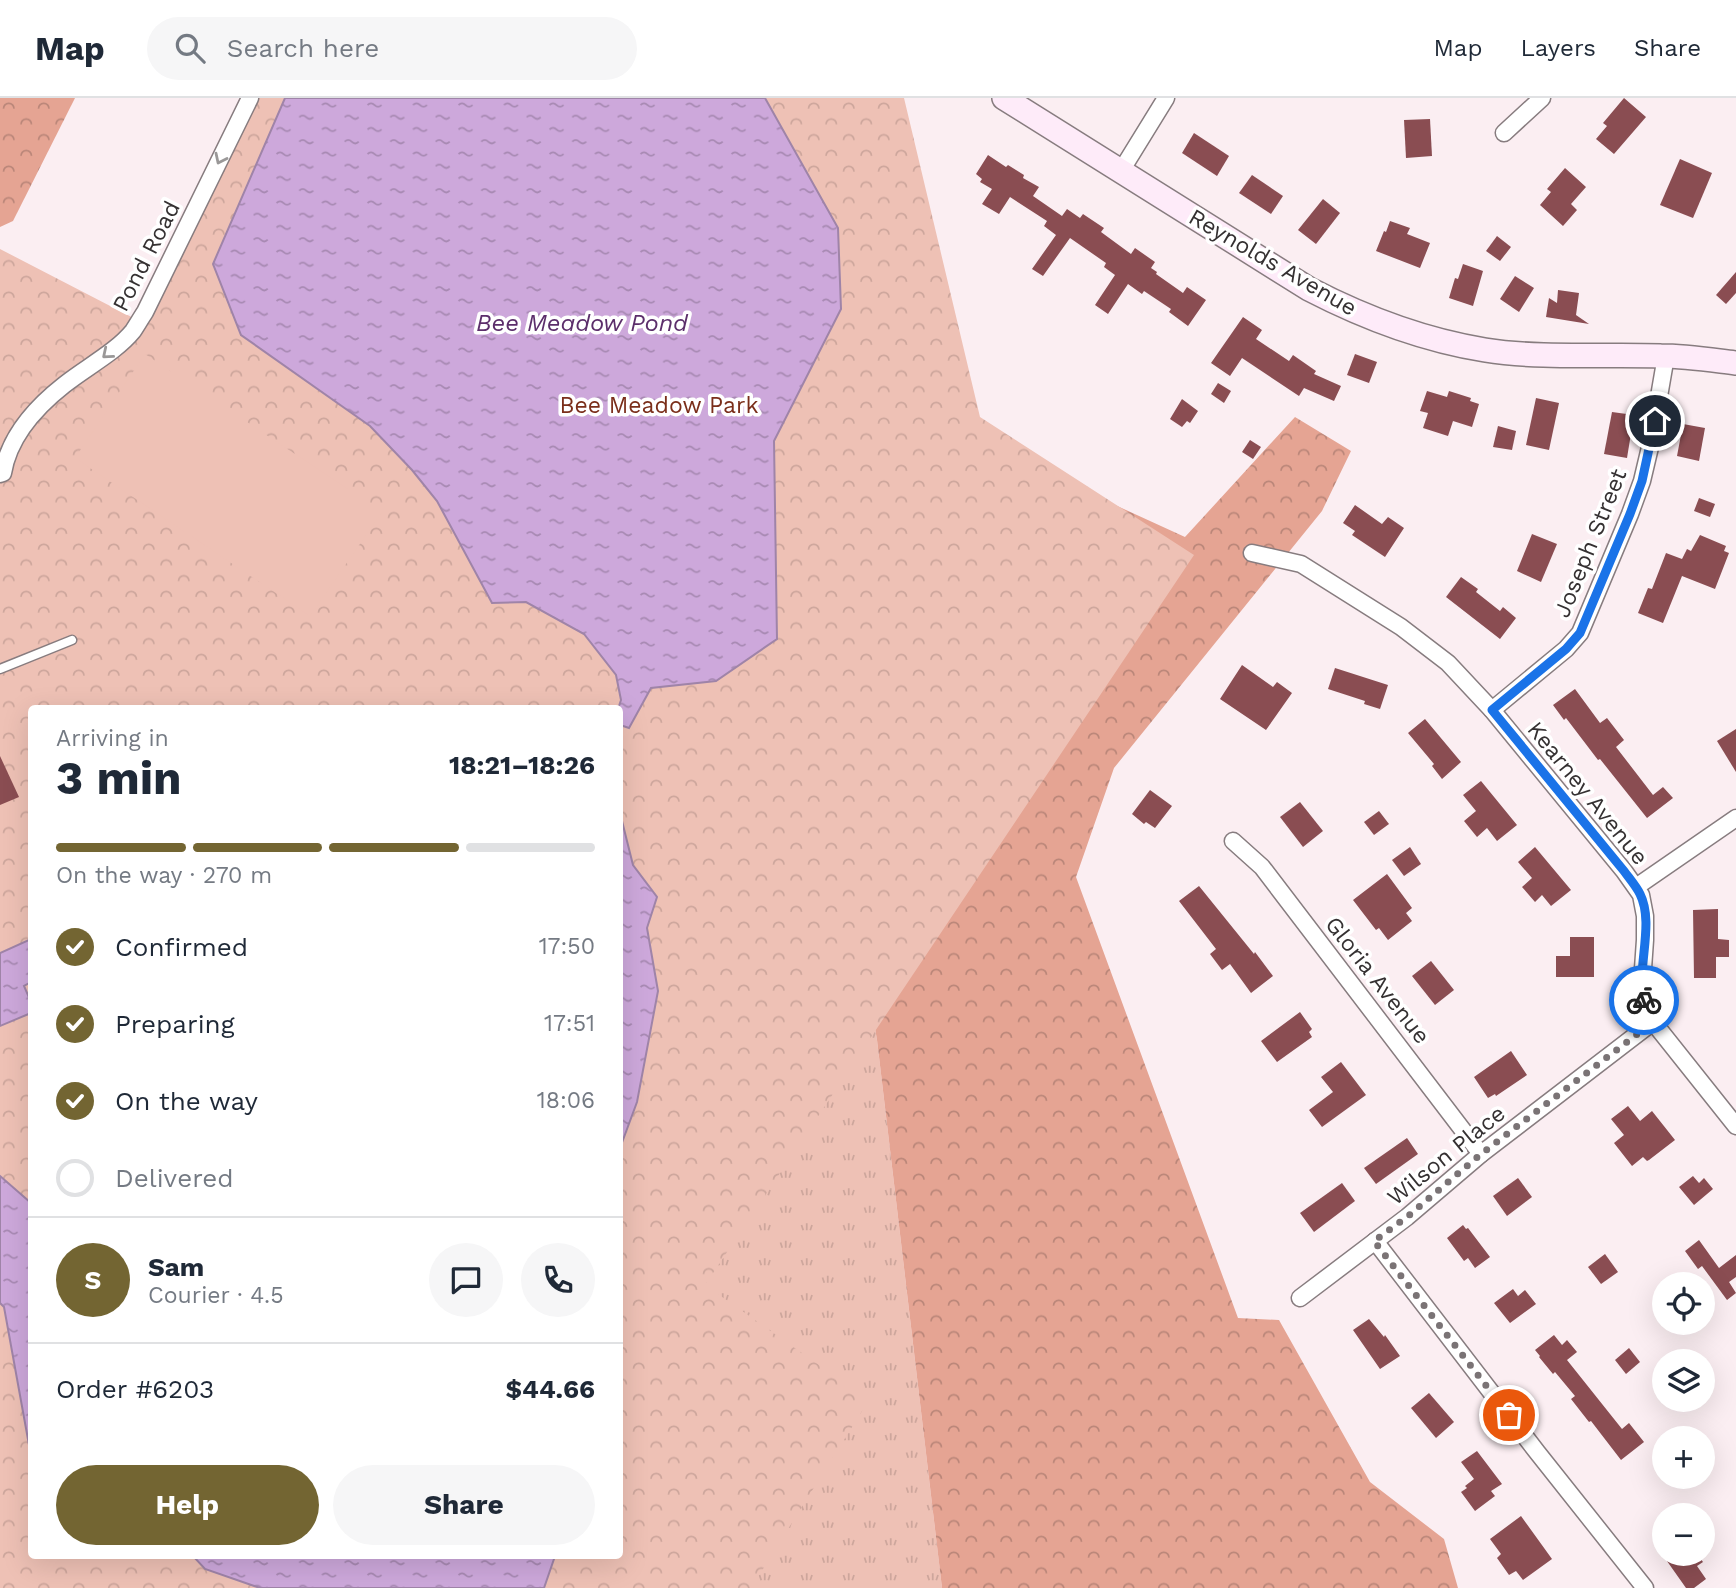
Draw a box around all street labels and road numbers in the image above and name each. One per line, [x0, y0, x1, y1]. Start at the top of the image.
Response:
street label: Pond Road [107, 197, 186, 316]
street label: Reynolds Avenue [1184, 203, 1362, 321]
street label: Joseph Street [1548, 465, 1633, 621]
street label: Kearney Avenue [1522, 716, 1654, 870]
street label: Gloria Avenue [1320, 911, 1436, 1049]
street label: Wilson Place [1382, 1100, 1511, 1211]

